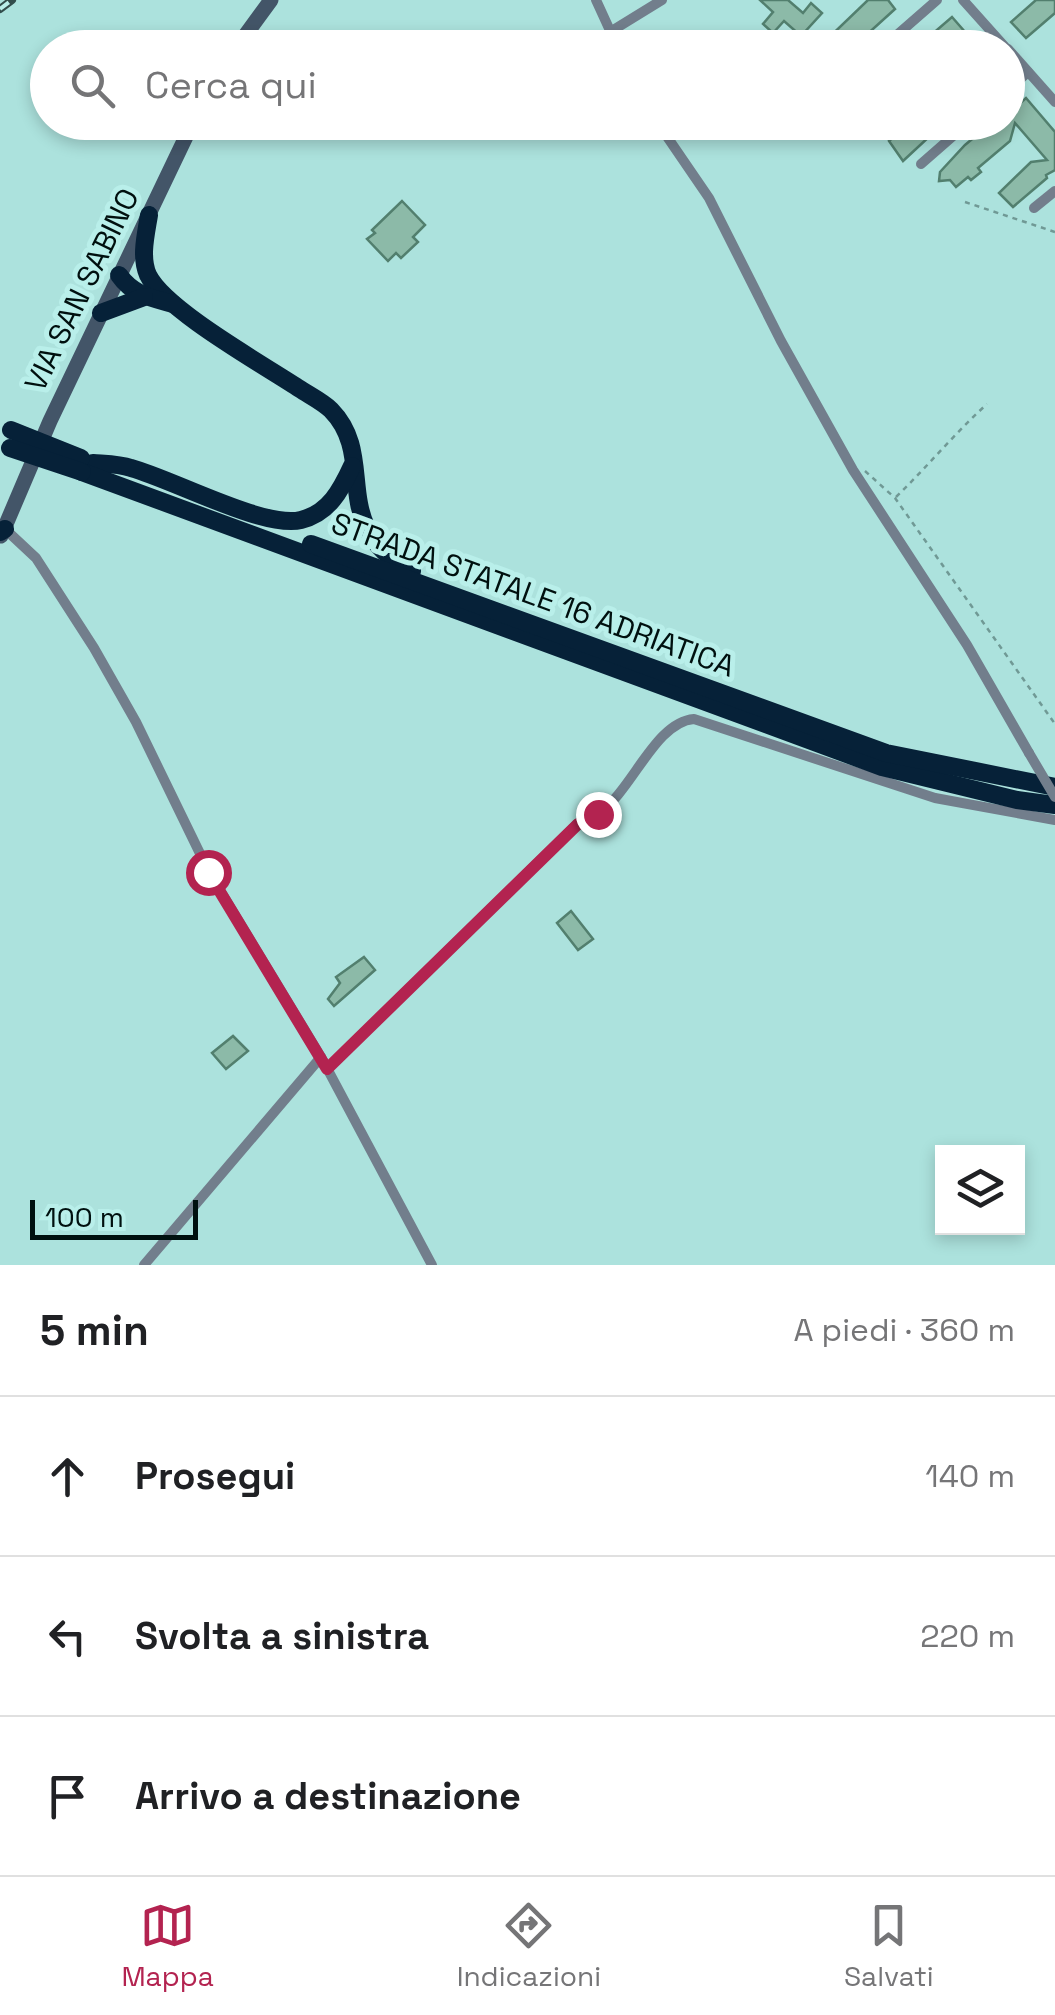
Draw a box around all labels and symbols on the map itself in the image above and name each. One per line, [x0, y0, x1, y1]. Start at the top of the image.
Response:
street label: VIA SAN SABINO [16, 182, 148, 398]
street label: STRADA STATALE 16 ADRIATICA [326, 503, 740, 686]
route end [576, 792, 622, 838]
route start [186, 850, 232, 896]
scale bar [30, 1195, 198, 1240]

